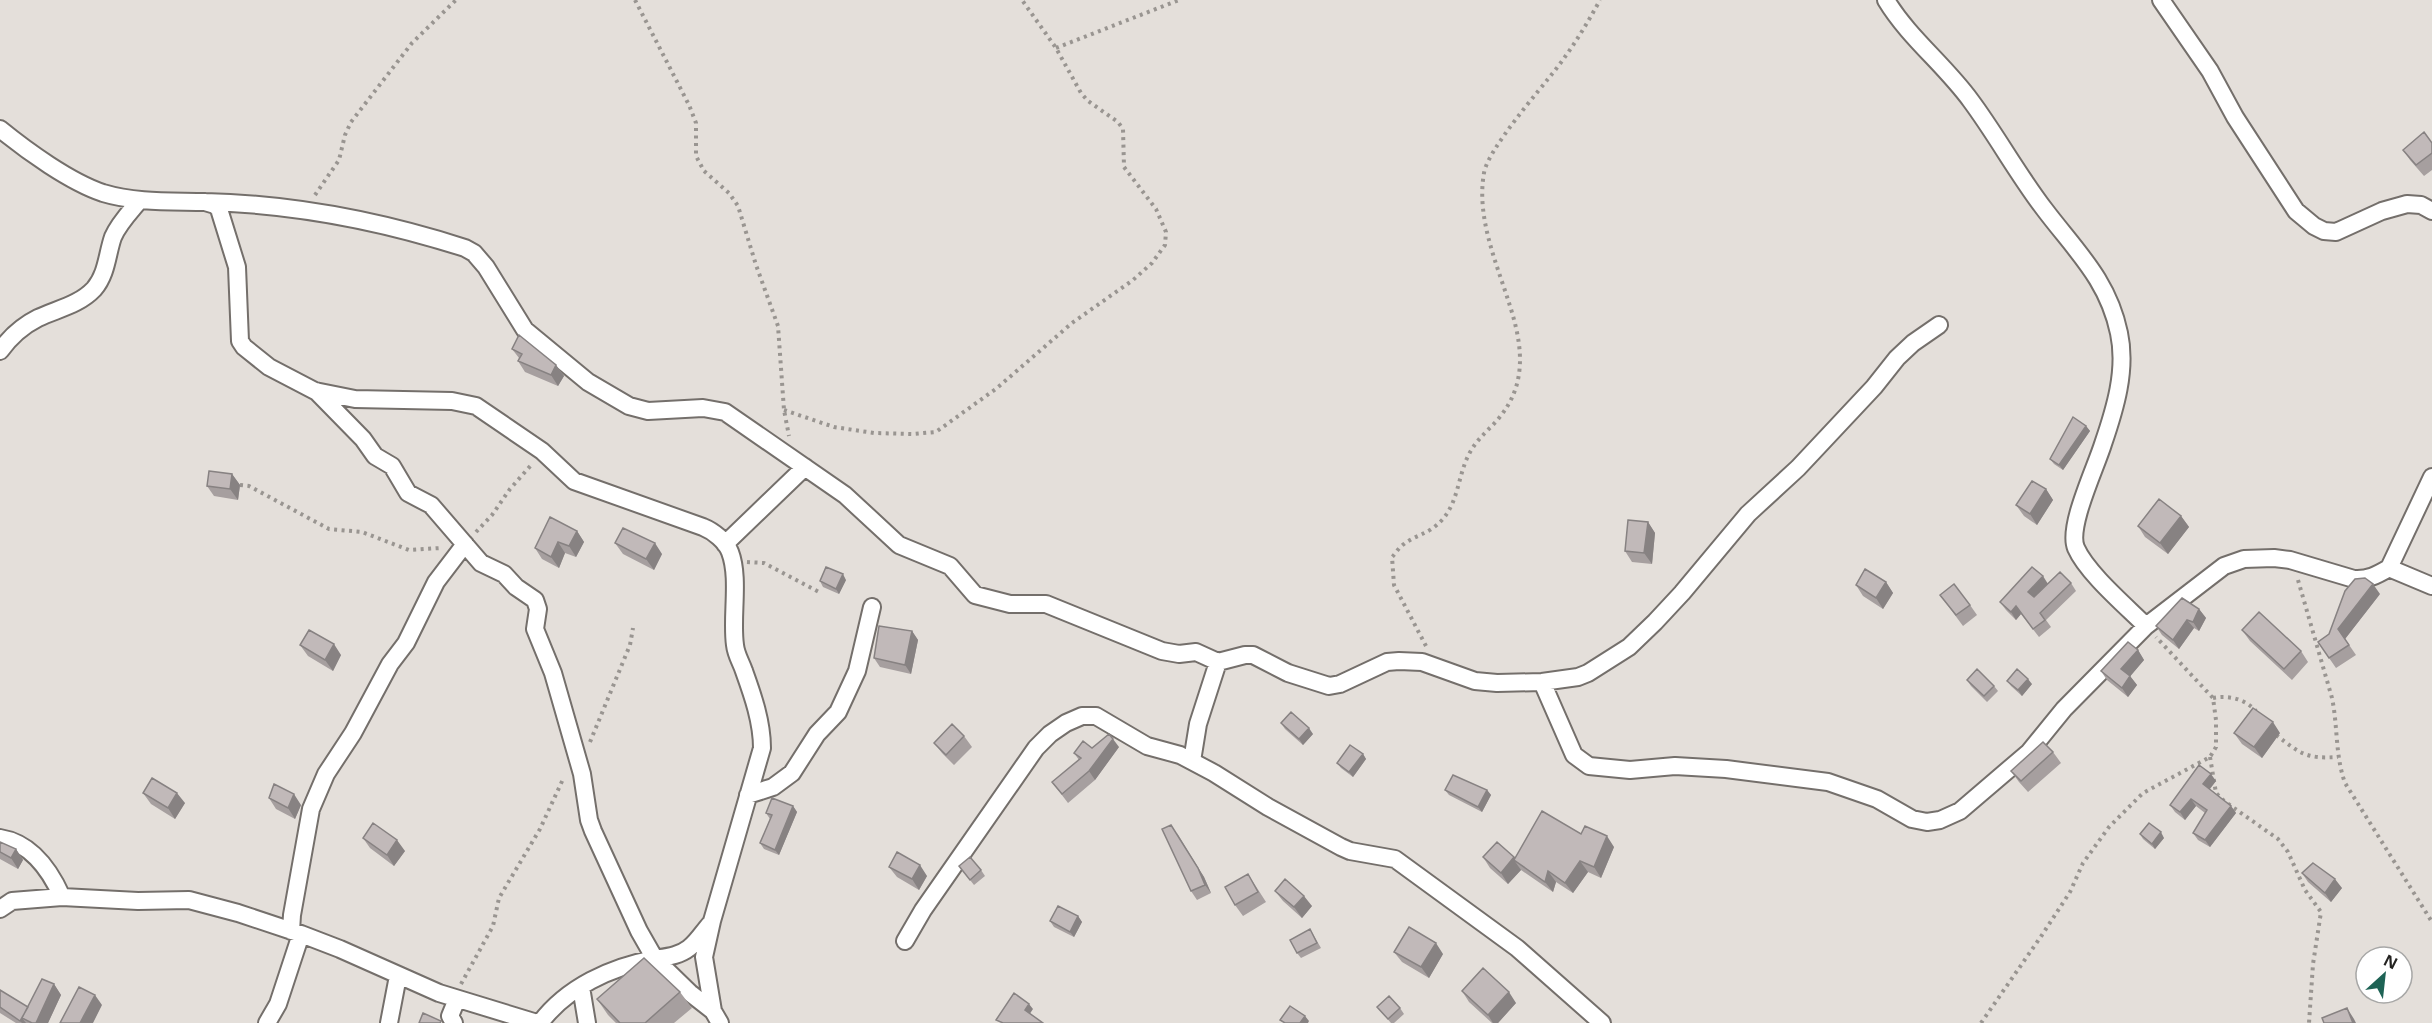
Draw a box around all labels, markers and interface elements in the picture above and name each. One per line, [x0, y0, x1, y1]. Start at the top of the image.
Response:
north arrow [2354, 945, 2414, 1005]
text: N [2380, 949, 2402, 974]

